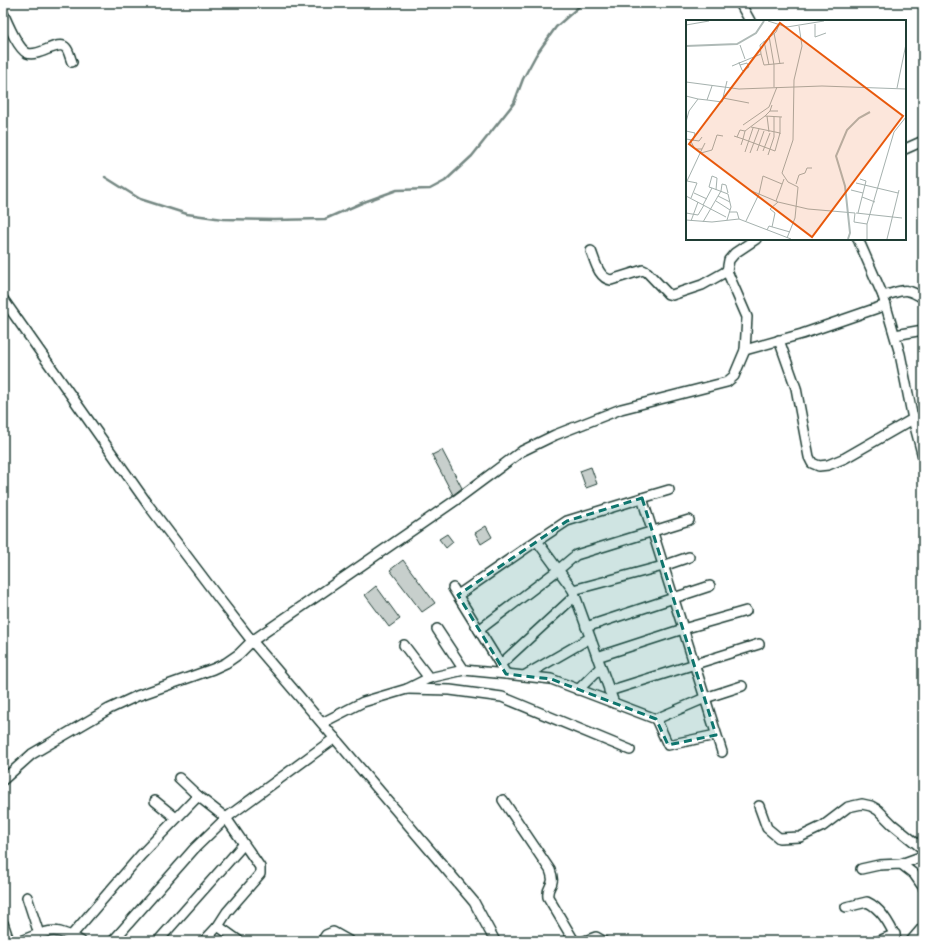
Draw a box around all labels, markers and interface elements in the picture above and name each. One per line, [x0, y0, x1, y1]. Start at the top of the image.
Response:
inset map [686, 20, 906, 240]

